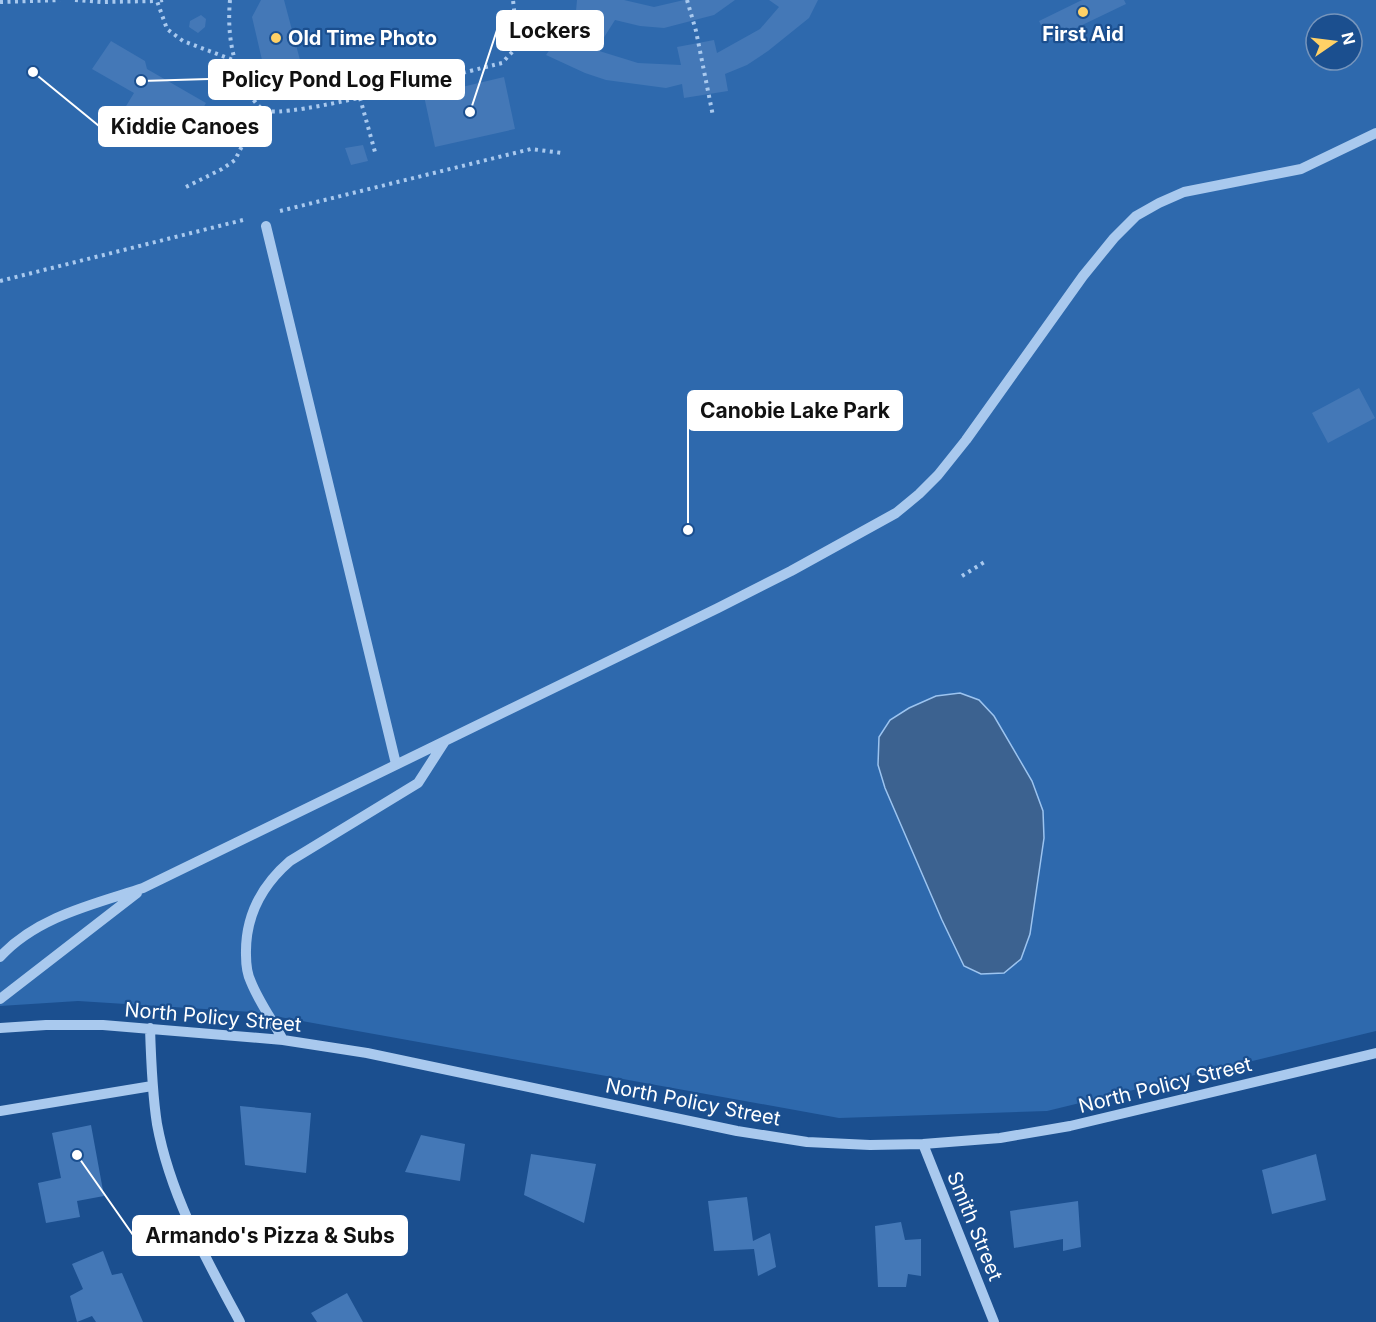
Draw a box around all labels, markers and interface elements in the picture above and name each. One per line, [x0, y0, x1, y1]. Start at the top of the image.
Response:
marker: First Aid [1076, 5, 1090, 19]
callout: Lockers [497, 11, 603, 50]
north arrow [1304, 12, 1364, 72]
text: Lockers [509, 18, 591, 43]
place label: First Aid [1042, 22, 1124, 46]
place label: Old Time Photo [288, 26, 437, 50]
text: N [1337, 30, 1360, 47]
marker: Old Time Photo [269, 31, 283, 45]
callout: Policy Pond Log Flume [209, 60, 464, 99]
text: Policy Pond Log Flume [222, 67, 452, 92]
callout: Kiddie Canoes [99, 107, 271, 146]
text: Kiddie Canoes [111, 114, 259, 139]
callout: Canobie Lake Park [688, 391, 902, 430]
text: Canobie Lake Park [700, 398, 891, 423]
street label: North Policy Street [124, 997, 303, 1037]
street label: North Policy Street [1076, 1052, 1254, 1118]
street label: North Policy Street [604, 1073, 783, 1131]
street label: Smith Street [942, 1168, 1008, 1285]
callout: Armando's Pizza & Subs [133, 1216, 407, 1255]
text: Armando's Pizza & Subs [145, 1223, 395, 1248]

